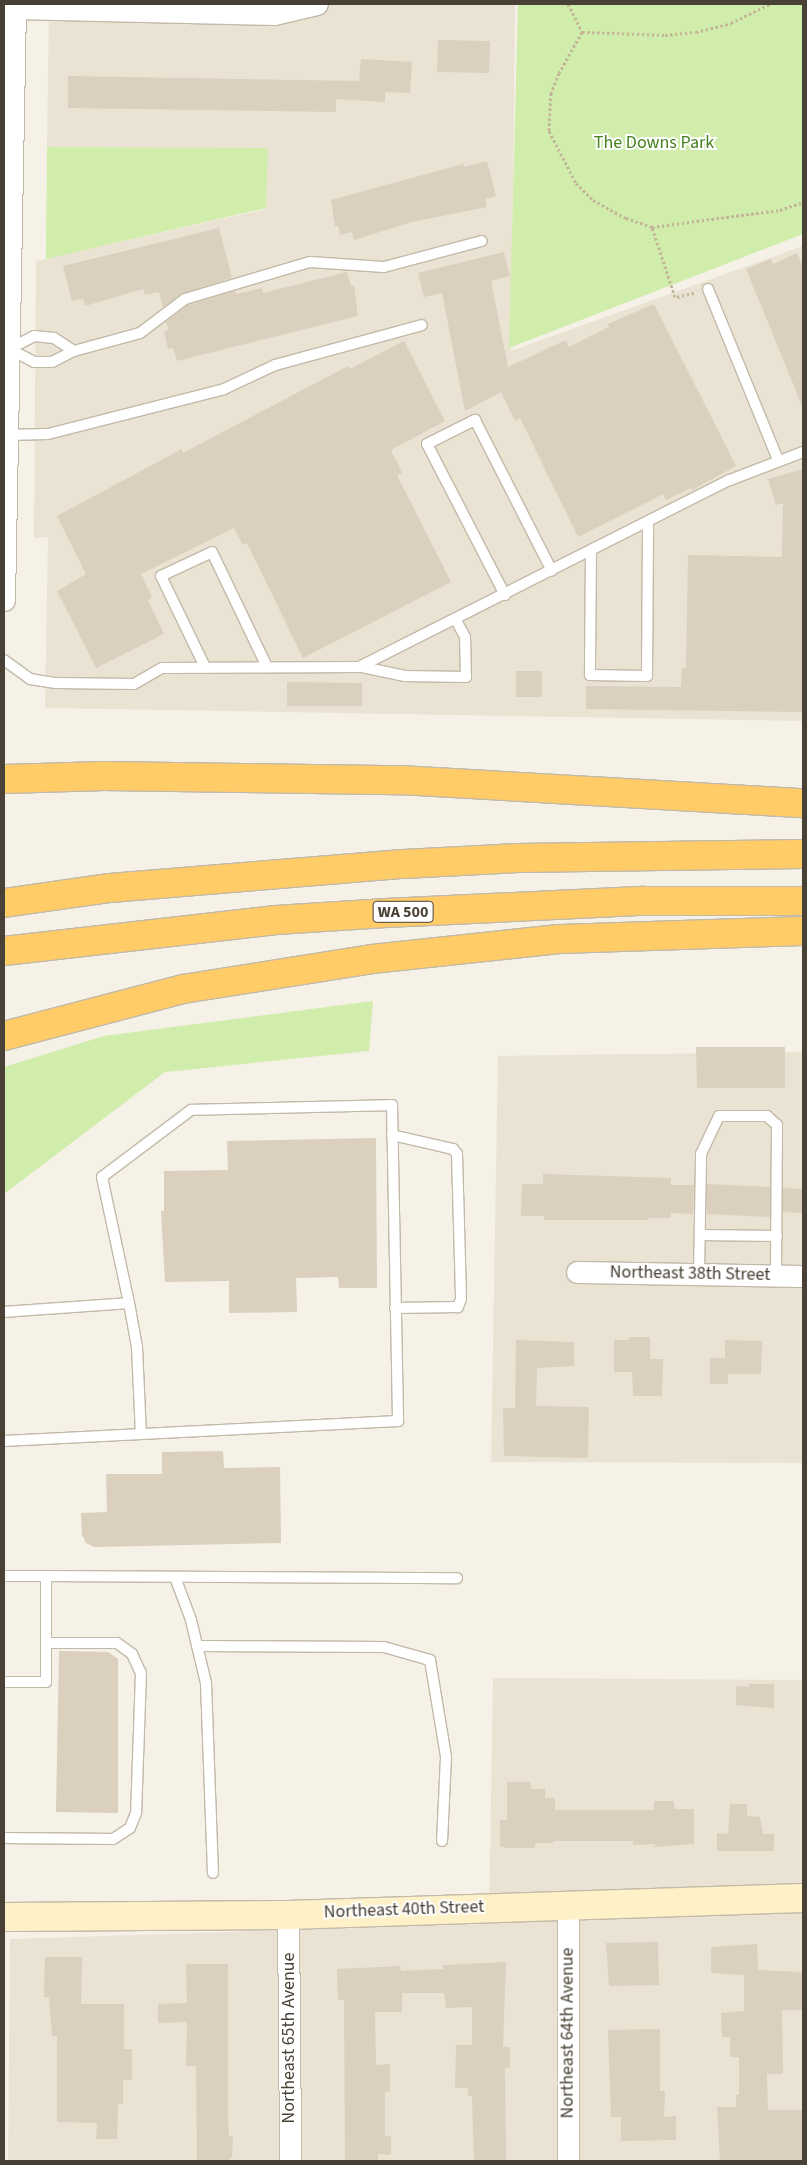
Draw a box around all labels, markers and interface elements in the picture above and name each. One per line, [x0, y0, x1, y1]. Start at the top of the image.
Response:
park label: The Downs Park [594, 132, 714, 154]
road number: WA 500 [372, 899, 434, 926]
street label: Northeast 38th Street [610, 1262, 770, 1286]
street label: Northeast 40th Street [323, 1896, 485, 1924]
street label: Northeast 64th Avenue [557, 1948, 579, 2118]
street label: Northeast 65th Avenue [278, 1953, 300, 2123]

